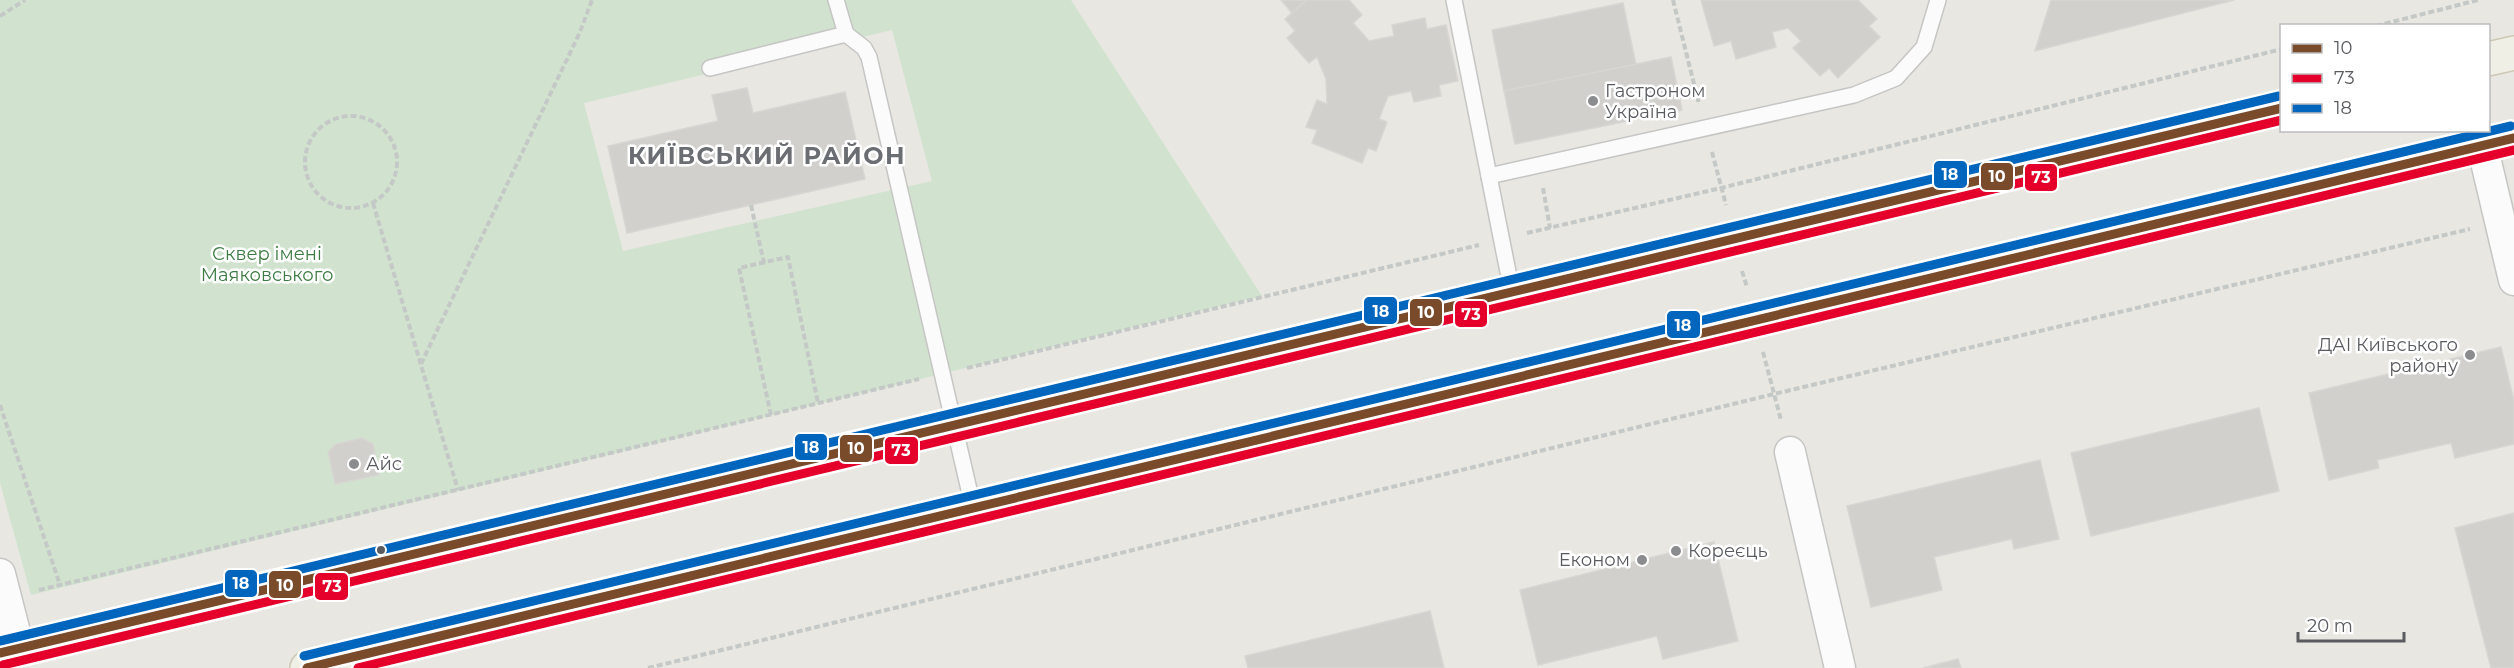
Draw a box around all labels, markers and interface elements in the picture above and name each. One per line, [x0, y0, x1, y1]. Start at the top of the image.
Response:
legend [2280, 24, 2490, 132]
text: 10 [2334, 37, 2352, 59]
text: 73 [2334, 67, 2355, 89]
place label: Гастроном Україна [1605, 80, 1705, 123]
marker: Гастроном Україна [1586, 94, 1600, 108]
text: 18 [2334, 97, 2352, 119]
district label: КИЇВСЬКИЙ РАЙОН [628, 141, 906, 170]
line badge: 18 [1933, 160, 1968, 189]
line badge: 10 [1980, 162, 2014, 191]
line badge: 73 [2024, 163, 2058, 192]
text: 18 [1942, 165, 1958, 184]
text: 10 [1988, 167, 2006, 186]
text: 73 [2031, 168, 2051, 187]
park label: Сквер імені Маяковського [201, 243, 333, 286]
line badge: 18 [1363, 296, 1398, 325]
line badge: 10 [1409, 298, 1443, 327]
line badge: 73 [1454, 300, 1488, 328]
text: 18 [1373, 302, 1389, 321]
text: 10 [1417, 303, 1435, 322]
text: 73 [1461, 305, 1481, 324]
line badge: 18 [1666, 310, 1701, 339]
text: 18 [1675, 316, 1691, 335]
place label: ДАІ Київського району [2318, 334, 2458, 377]
marker: ДАІ Київського району [2463, 348, 2477, 362]
line badge: 18 [794, 433, 828, 461]
line badge: 10 [839, 434, 873, 463]
line badge: 73 [884, 436, 919, 465]
text: 18 [803, 438, 819, 457]
text: 10 [847, 439, 865, 458]
text: 73 [891, 441, 911, 460]
place label: Айс [366, 453, 402, 475]
marker: Айс [347, 457, 361, 471]
place label: Кореєць [1688, 540, 1768, 562]
unlabelled marker [375, 544, 387, 556]
marker: Кореєць [1669, 544, 1683, 558]
place label: Економ [1559, 549, 1630, 571]
marker: Економ [1635, 553, 1649, 567]
line badge: 18 [224, 569, 258, 598]
line badge: 10 [268, 570, 302, 599]
line badge: 73 [314, 572, 349, 601]
text: 18 [233, 574, 249, 593]
text: 10 [276, 576, 294, 595]
text: 73 [322, 577, 342, 596]
scale bar [2298, 605, 2404, 643]
text: 20 m [2307, 615, 2353, 637]

